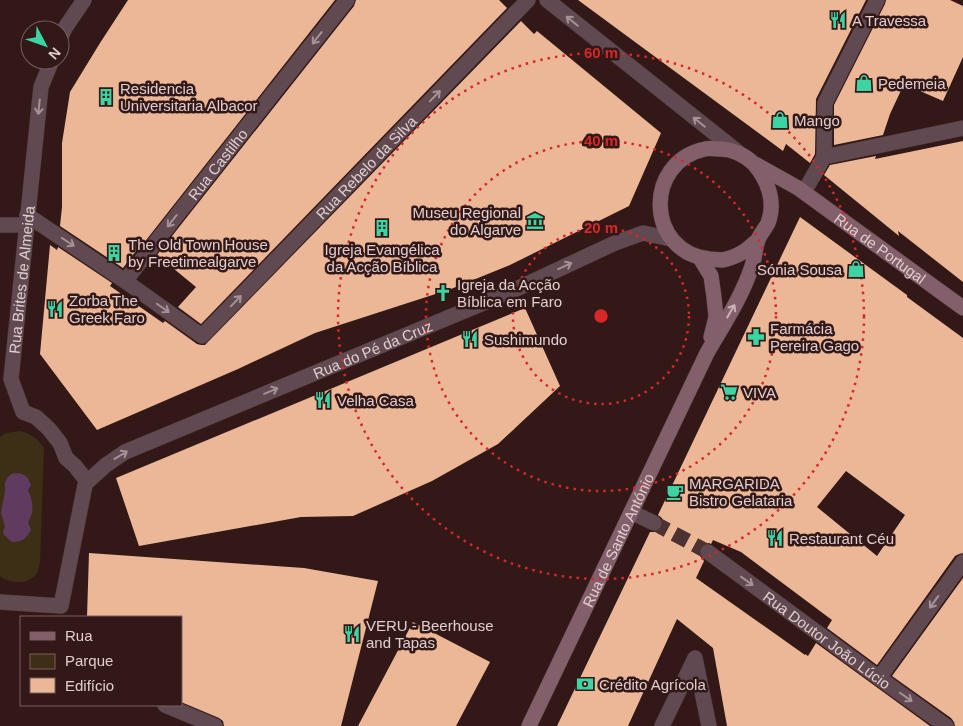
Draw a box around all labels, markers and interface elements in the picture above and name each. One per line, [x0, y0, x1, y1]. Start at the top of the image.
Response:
restaurant icon: A Travessa [828, 10, 848, 30]
place label: A Travessa [852, 12, 927, 29]
one-way arrow [566, 15, 579, 26]
north arrow [20, 20, 70, 70]
one-way arrow [311, 31, 322, 44]
text: N [45, 44, 64, 63]
text: 60 m [584, 44, 618, 61]
shop icon: Pedemeia [854, 73, 874, 93]
place label: Pedemeia [878, 75, 946, 92]
place label: Residencia Universitaria Albacor [120, 80, 258, 114]
building icon: Residencia Universitaria Albacor [96, 87, 116, 107]
one-way arrow [429, 90, 441, 103]
one-way arrow [34, 98, 44, 114]
shop icon: Mango [770, 110, 790, 130]
street label: Rua Rebelo da Silva [312, 112, 420, 222]
place label: Mango [794, 112, 840, 129]
one-way arrow [693, 116, 706, 127]
street label: Rua Castilho [184, 125, 251, 203]
text: 40 m [584, 132, 618, 149]
street label: Rua Brites de Almeida [5, 204, 37, 354]
place label: Museu Regional do Algarve [413, 204, 521, 238]
street label: Rua de Portugal [832, 209, 929, 287]
museum icon: Museu Regional do Algarve [525, 211, 545, 231]
one-way arrow [167, 214, 178, 227]
building icon: Igreja Evangélica da Acção Bíblica [372, 218, 392, 238]
text: 20 m [584, 219, 618, 236]
place label: The Old Town House by Freetimealgarve [128, 236, 268, 270]
one-way arrow [60, 238, 74, 248]
place label: Igreja Evangélica da Acção Bíblica [324, 241, 440, 275]
building icon: The Old Town House by Freetimealgarve [104, 243, 124, 263]
shop icon: Sónia Sousa [846, 259, 866, 279]
one-way arrow [557, 261, 572, 271]
place label: Sónia Sousa [757, 261, 843, 278]
place label: Igreja da Acção Bíblica em Faro [457, 276, 562, 310]
church icon: Igreja da Acção Bíblica em Faro [433, 283, 453, 303]
place label: Zorba The Greek Faro [69, 292, 145, 326]
one-way arrow [230, 294, 242, 307]
restaurant icon: Zorba The Greek Faro [45, 299, 65, 319]
one-way arrow [156, 303, 170, 313]
one-way arrow [727, 305, 737, 319]
centre of rings [592, 307, 610, 325]
street label: Rua do Pé da Cruz [310, 317, 435, 381]
place label: Farmácia Pereira Gago [770, 320, 859, 354]
pharmacy icon: Farmácia Pereira Gago [746, 327, 766, 347]
restaurant icon: Sushimundo [460, 329, 480, 349]
place label: Sushimundo [484, 331, 567, 348]
supermarket icon: VIVA [719, 382, 739, 402]
place label: VIVA [743, 384, 776, 401]
one-way arrow [263, 386, 278, 396]
restaurant icon: Velha Casa [313, 390, 333, 410]
place label: Velha Casa [337, 392, 414, 409]
one-way arrow [114, 450, 128, 460]
street label: Rua de Santo António [579, 471, 657, 610]
place label: MARGARIDA Bistro Gelataria [689, 475, 793, 509]
cafe icon: MARGARIDA Bistro Gelataria [665, 482, 685, 502]
restaurant icon: Restaurant Céu [765, 528, 785, 548]
place label: Restaurant Céu [789, 530, 894, 547]
one-way arrow [740, 575, 753, 586]
street label: Rua Doutor João Lúcio [760, 587, 894, 692]
one-way arrow [929, 594, 940, 608]
legend [20, 616, 182, 706]
place label: VERU - Beerhouse and Tapas [366, 617, 494, 651]
restaurant icon: VERU - Beerhouse and Tapas [342, 624, 362, 644]
text: Rua [65, 627, 93, 644]
text: Parque [65, 652, 113, 669]
bank icon: Crédito Agrícola [575, 674, 595, 694]
place label: Crédito Agrícola [599, 676, 706, 693]
text: Edifício [65, 677, 114, 694]
one-way arrow [899, 692, 912, 703]

